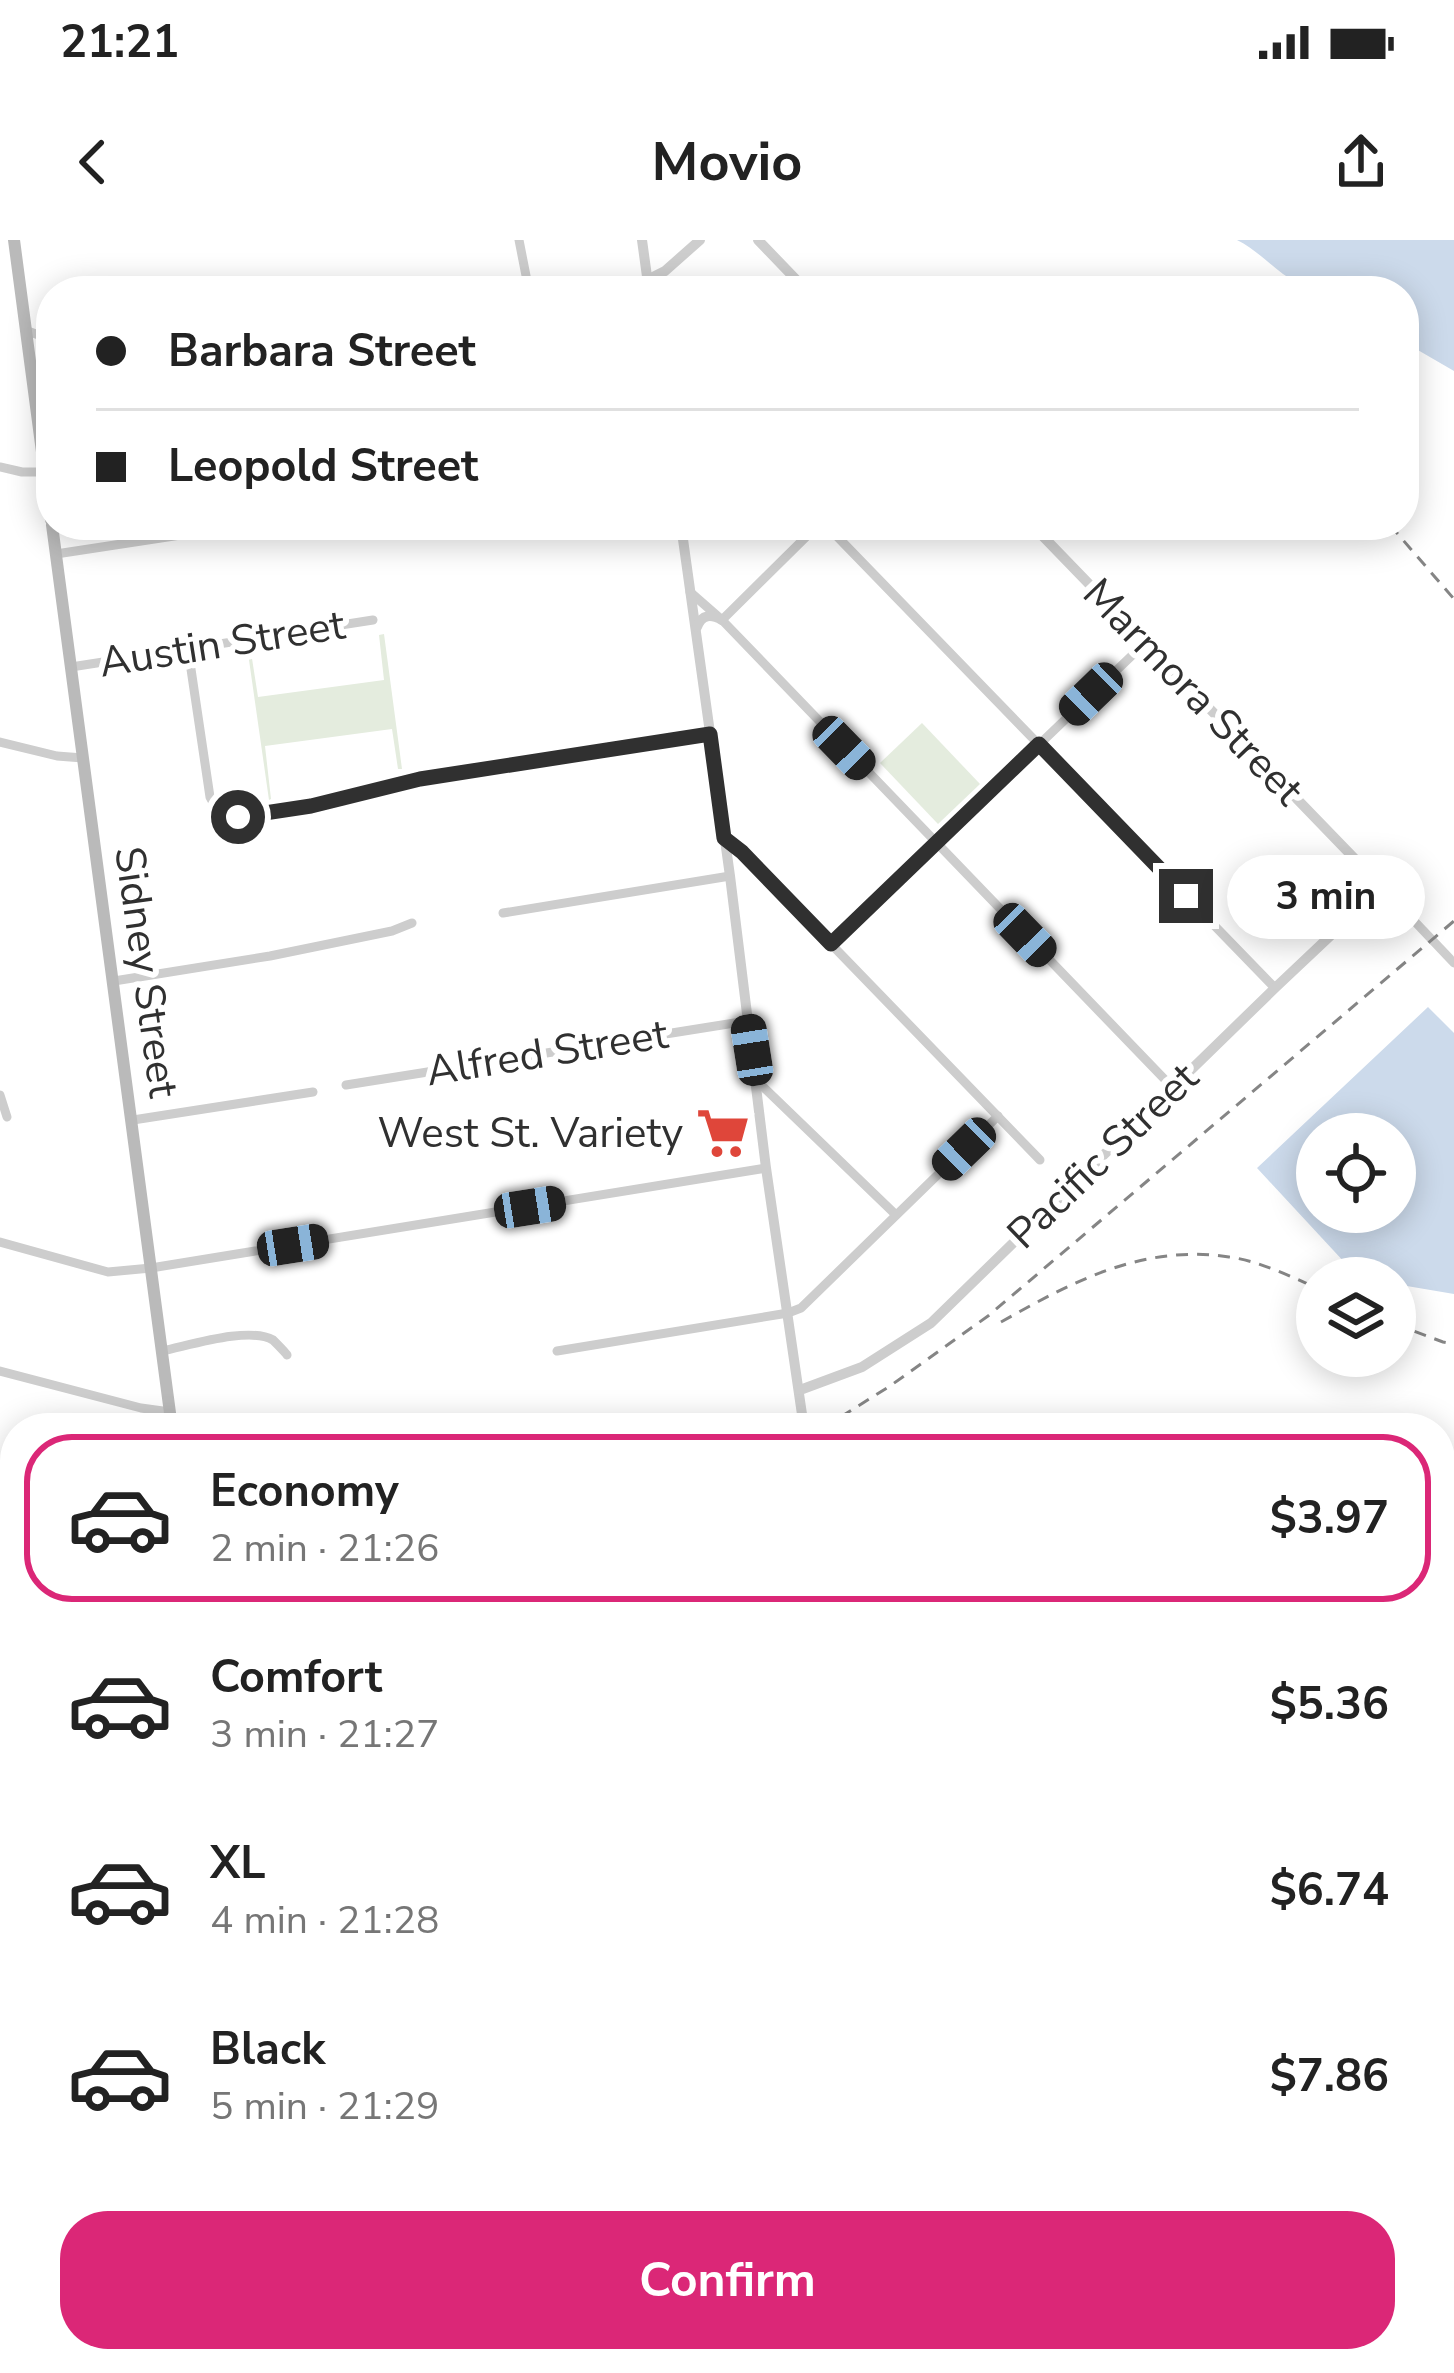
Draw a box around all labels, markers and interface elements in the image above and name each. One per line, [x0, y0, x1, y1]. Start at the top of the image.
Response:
text: 21:21 [60, 12, 179, 73]
text: Movio [652, 125, 802, 199]
icon: back [60, 129, 126, 195]
icon: share [1328, 129, 1394, 195]
text: Barbara Street [168, 321, 476, 382]
text: Leopold Street [168, 436, 478, 497]
street label: Marmora Street [1070, 566, 1316, 818]
street label: Austin Street [95, 596, 349, 692]
car [1053, 656, 1129, 732]
car [806, 710, 882, 786]
route start [211, 790, 265, 844]
street label: Sidney Street [100, 843, 192, 1102]
callout: 3 min [1228, 854, 1426, 938]
route end [1159, 869, 1213, 923]
text: 3 min [1276, 870, 1376, 923]
car [987, 897, 1063, 973]
street label: Alfred Street [422, 1006, 672, 1100]
car [729, 1012, 775, 1088]
street label: Pacific Street [995, 1050, 1211, 1262]
supermarket icon: West St. Variety [694, 1104, 752, 1162]
place label: West St. Variety [378, 1105, 683, 1162]
car [926, 1111, 1002, 1187]
map controls [1296, 1113, 1416, 1377]
button: locate [1296, 1113, 1416, 1233]
car [492, 1184, 568, 1230]
car [255, 1222, 331, 1268]
button: layers [1296, 1257, 1416, 1377]
text: Economy [210, 1461, 399, 1522]
icon: car [66, 1464, 174, 1572]
text: $3.97 [1270, 1488, 1389, 1549]
text: 2 min · 21:26 [210, 1522, 439, 1575]
text: Comfort [210, 1647, 382, 1708]
icon: car [66, 1650, 174, 1758]
text: $5.36 [1270, 1674, 1389, 1735]
text: 3 min · 21:27 [210, 1708, 439, 1761]
text: XL [210, 1833, 266, 1894]
icon: car [66, 1836, 174, 1944]
text: $6.74 [1270, 1860, 1389, 1921]
text: 4 min · 21:28 [210, 1894, 439, 1947]
text: Black [210, 2019, 325, 2080]
icon: car [66, 2022, 174, 2130]
text: $7.86 [1270, 2046, 1389, 2107]
text: 5 min · 21:29 [210, 2080, 439, 2133]
button: Confirm [60, 2211, 1395, 2349]

